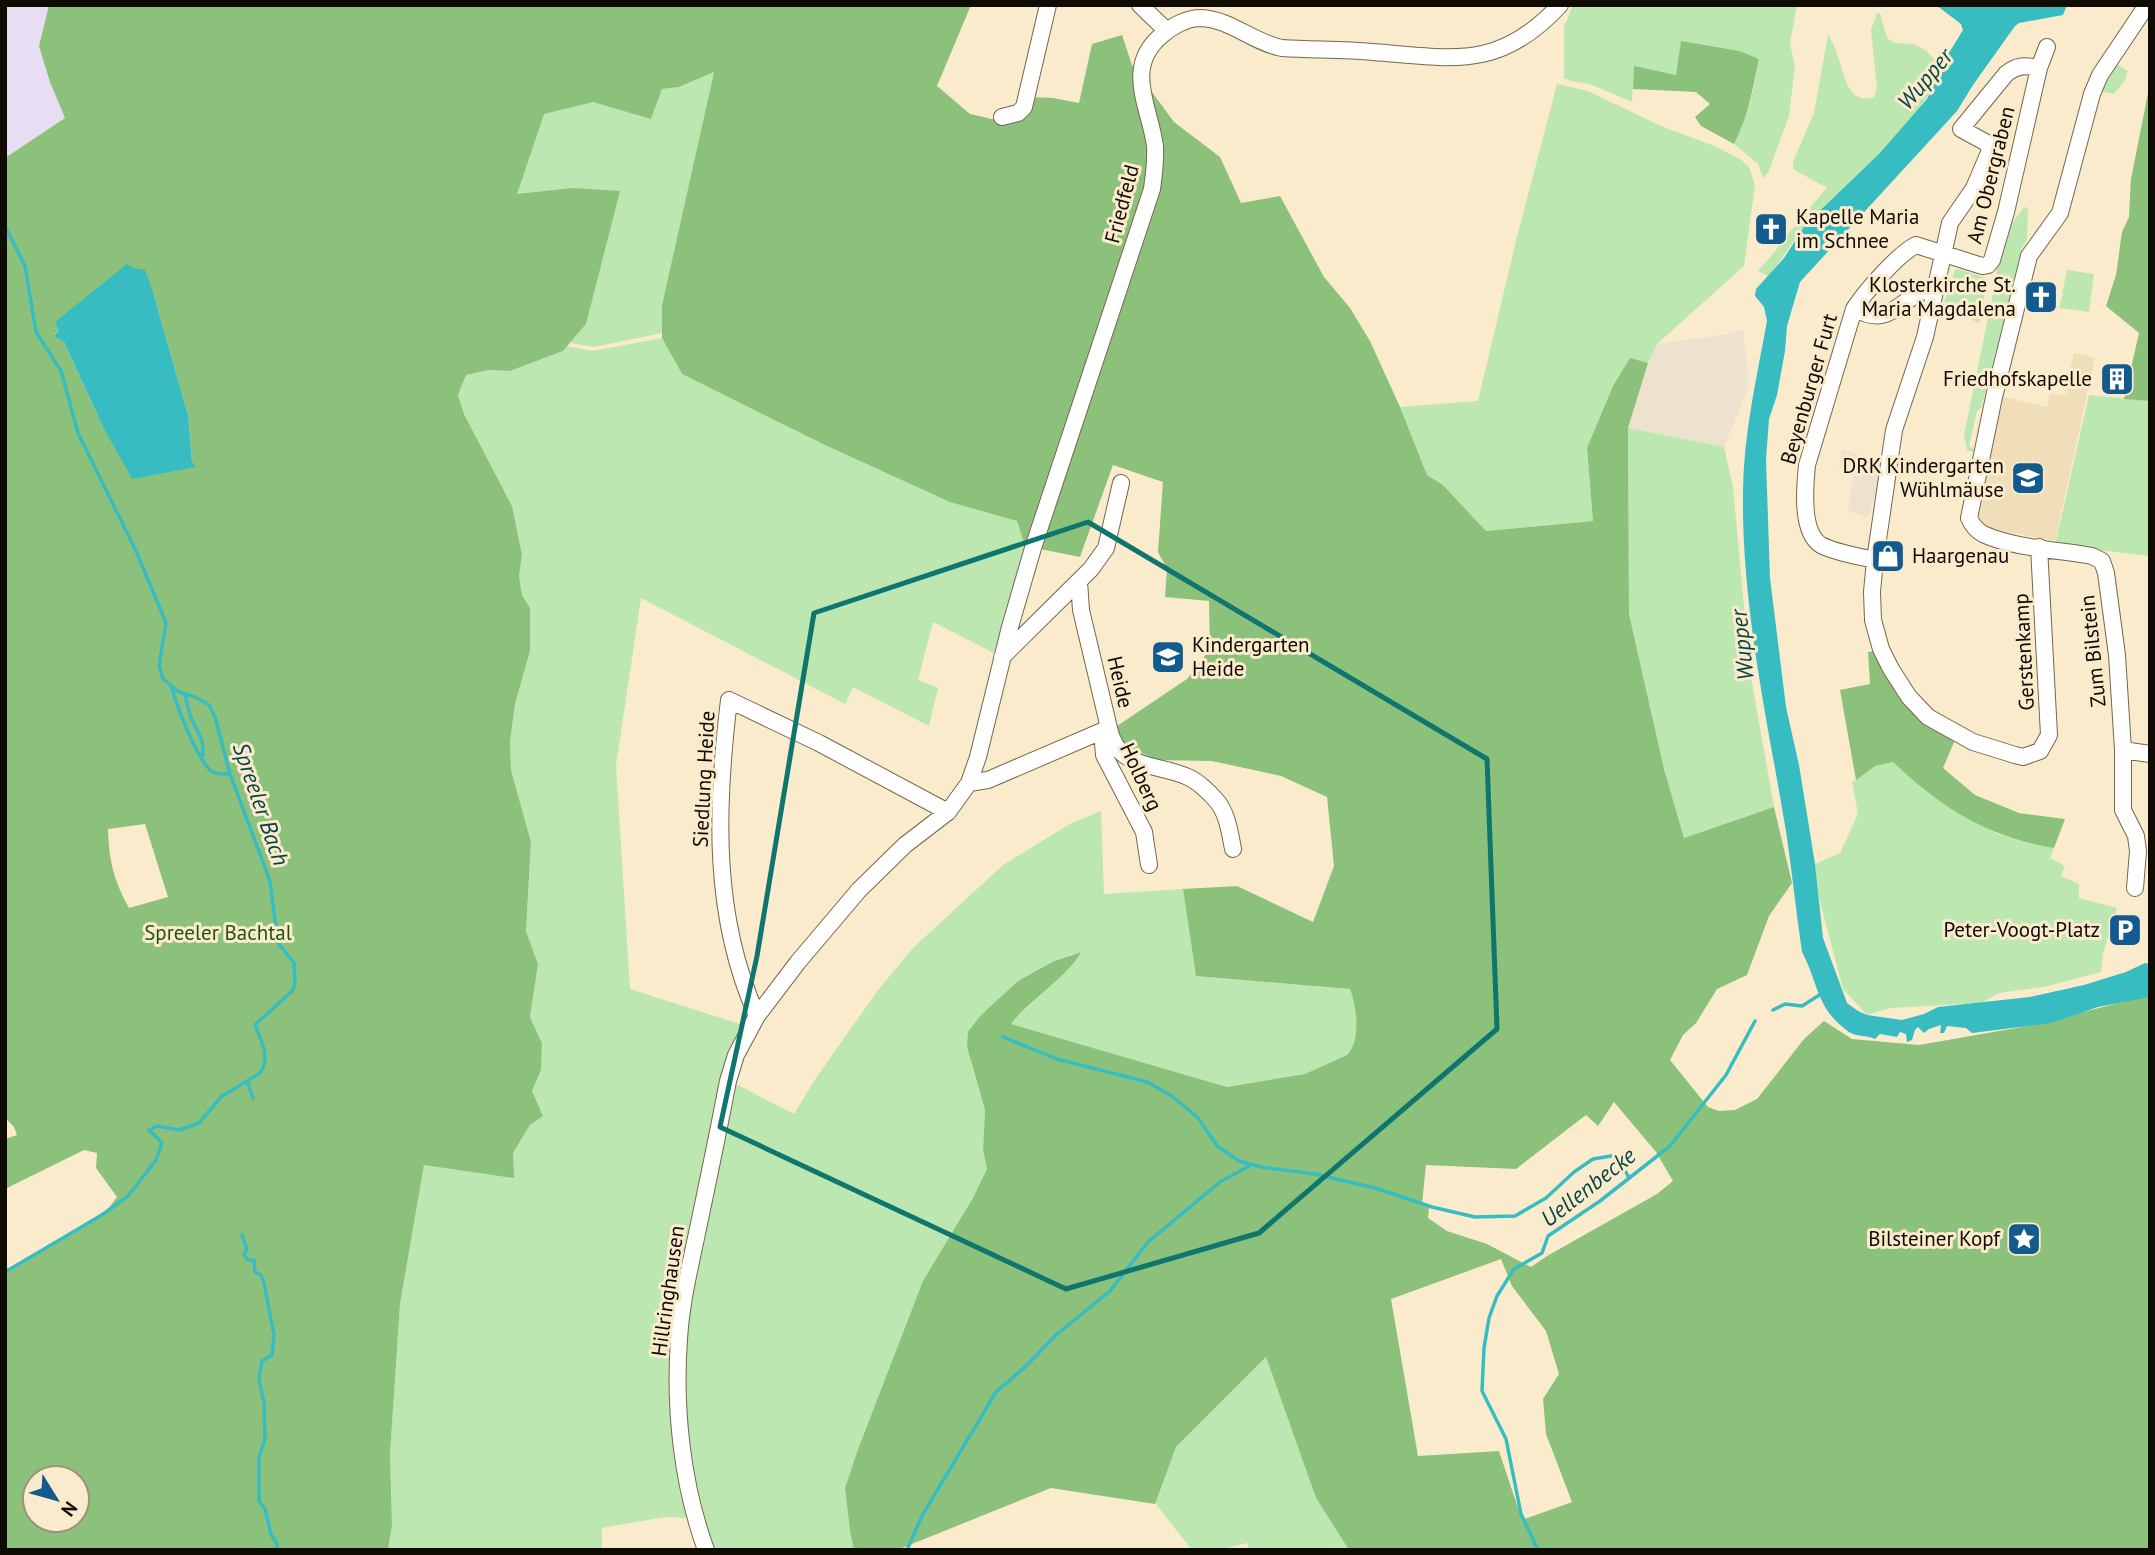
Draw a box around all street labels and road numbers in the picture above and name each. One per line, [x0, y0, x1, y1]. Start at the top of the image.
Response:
street label: Am Obergraben [1960, 103, 2021, 246]
street label: Friedfeld [1098, 162, 1145, 246]
street label: Beyenburger Furt [1774, 310, 1843, 467]
street label: Gerstenkamp [2007, 593, 2040, 711]
street label: Zum Bilstein [2073, 594, 2112, 708]
street label: Heide [1101, 653, 1140, 710]
street label: Siedlung Heide [686, 710, 721, 848]
street label: Holberg [1114, 738, 1169, 815]
street label: Hillringhausen [645, 1224, 690, 1358]

